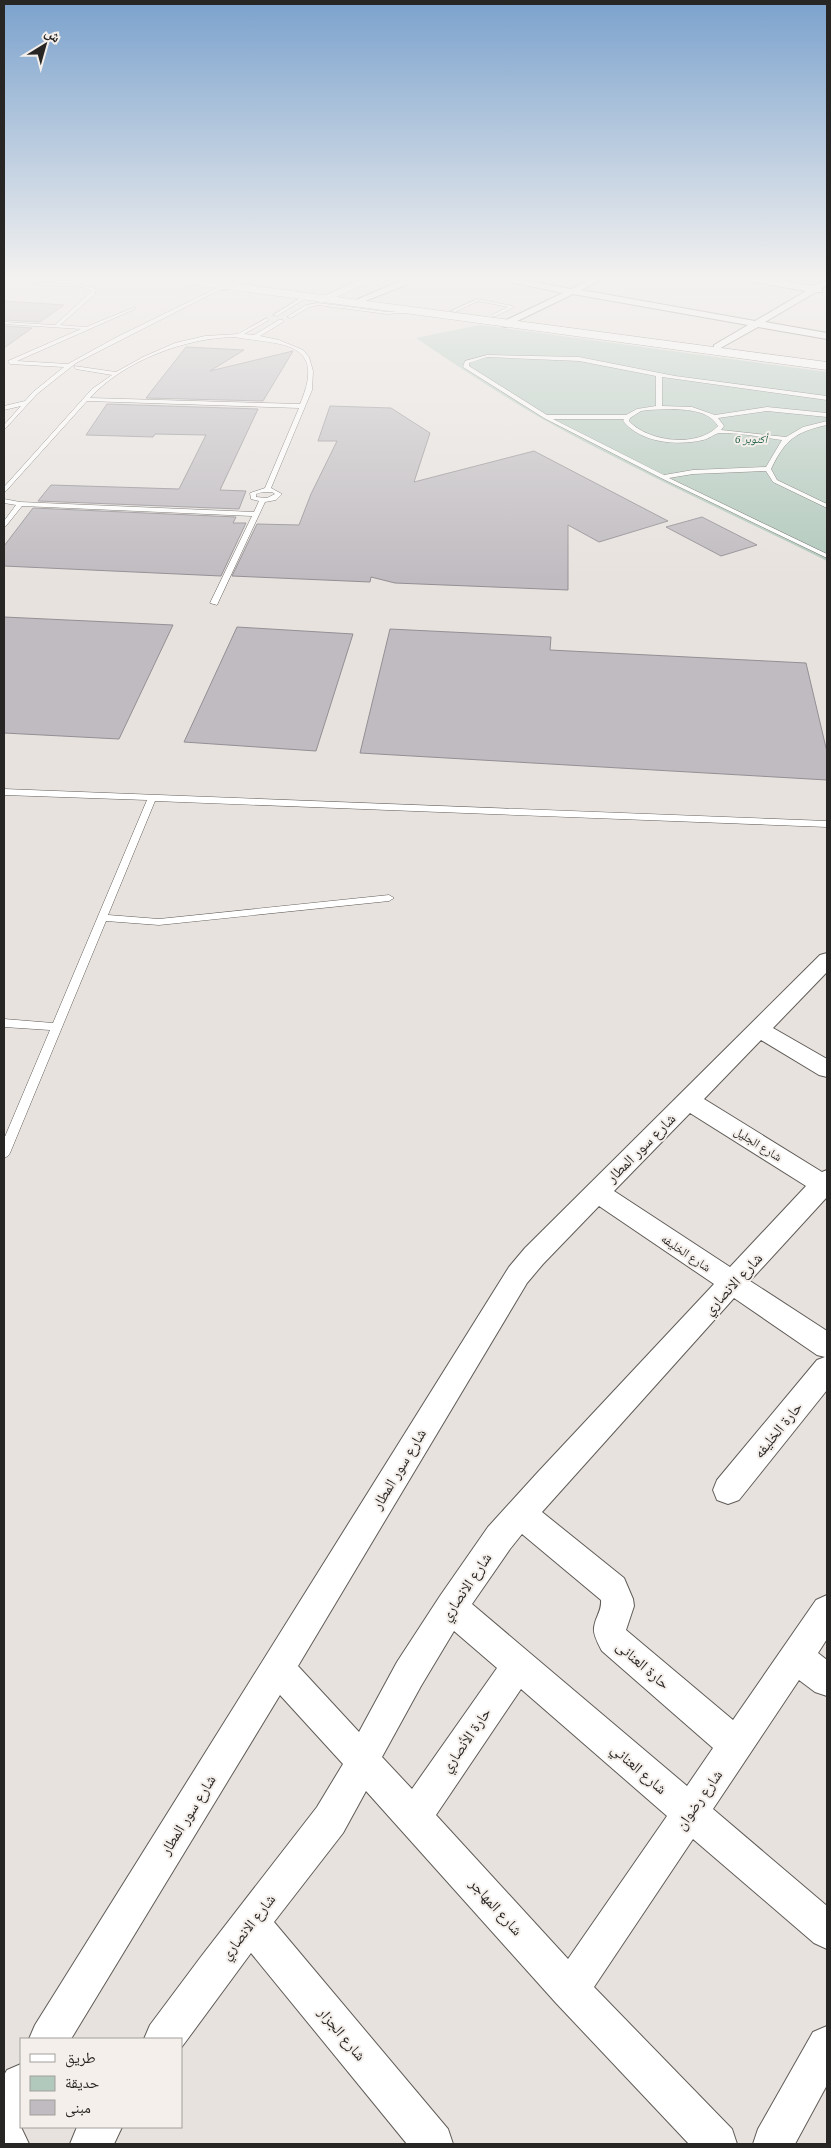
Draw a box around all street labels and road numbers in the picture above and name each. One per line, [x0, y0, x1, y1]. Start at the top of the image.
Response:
street label: شارع سور المطار [603, 1110, 680, 1188]
street label: شارع الجليل [731, 1124, 785, 1165]
street label: شارع الخليفه [658, 1231, 713, 1275]
street label: شارع الانصاري [700, 1250, 768, 1321]
street label: حارة الخليفه [751, 1398, 806, 1462]
street label: شارع سور المطار [368, 1426, 431, 1514]
street label: شارع الانصاري [437, 1550, 498, 1626]
street label: حارة العنانى [612, 1638, 673, 1694]
street label: حارة الأنصاري [438, 1704, 497, 1777]
street label: شارع العناني [606, 1741, 670, 1800]
street label: شارع رضوان [673, 1767, 727, 1834]
street label: شارع سور المطار [157, 1772, 221, 1860]
street label: شارع المهاجر [464, 1875, 526, 1940]
street label: شارع الانصاري [218, 1891, 281, 1965]
street label: شارع الجزار [313, 2003, 369, 2065]

